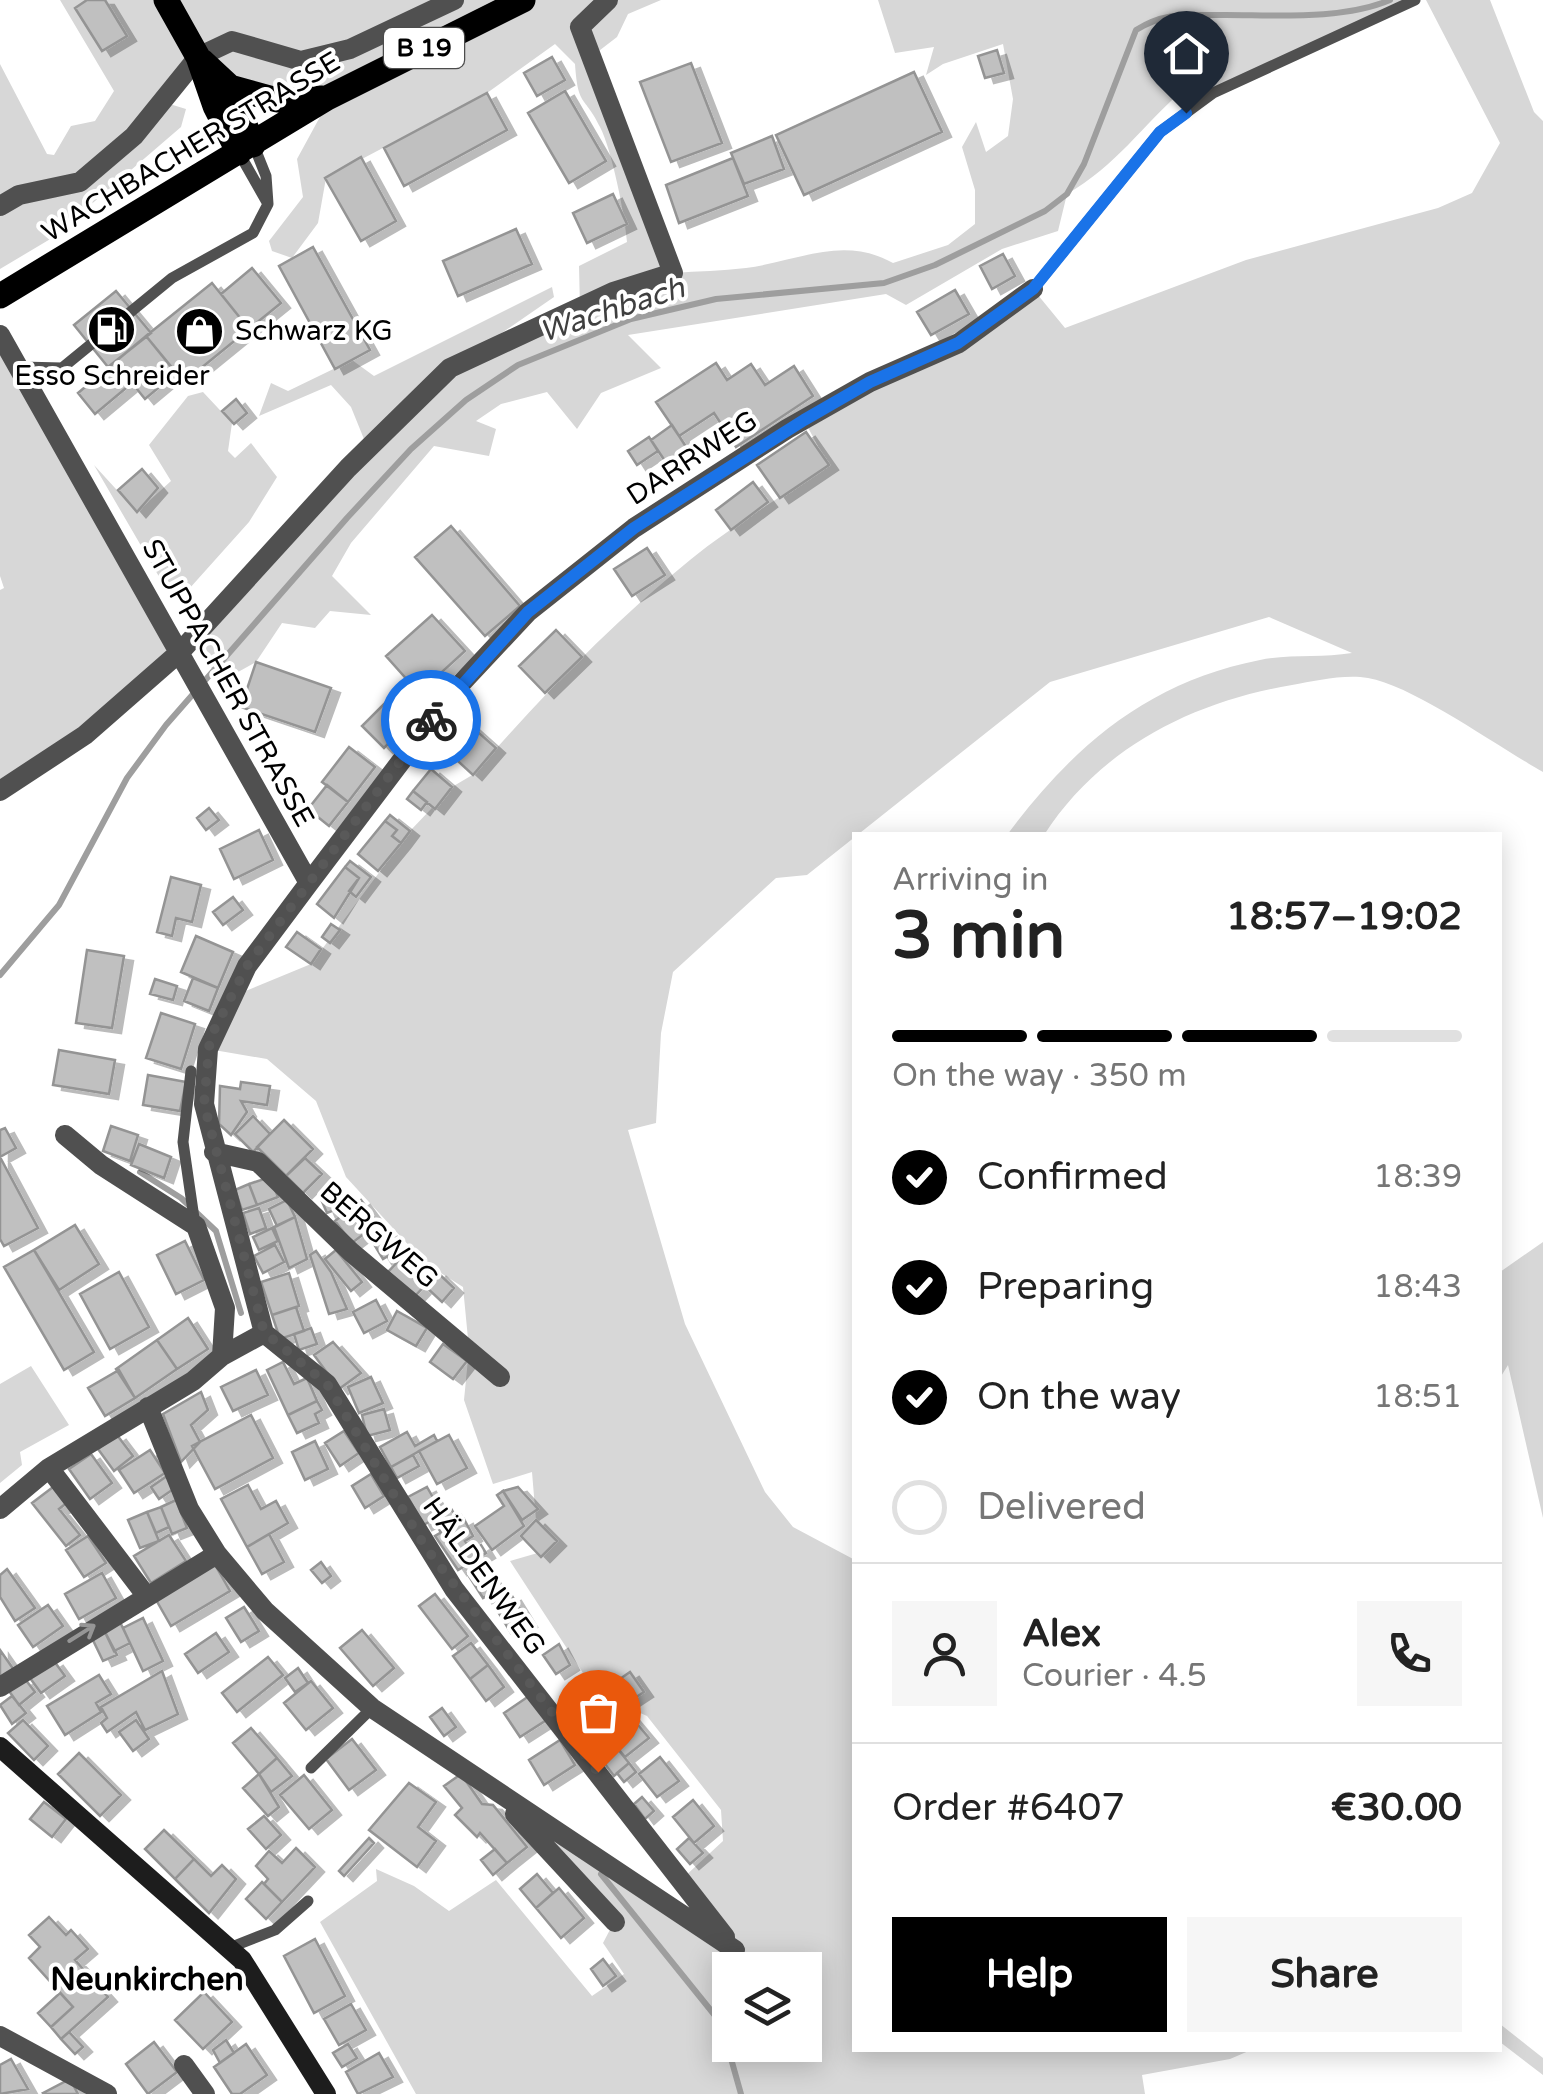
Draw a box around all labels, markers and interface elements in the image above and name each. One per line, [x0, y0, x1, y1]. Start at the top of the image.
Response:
pin [1144, 11, 1229, 114]
icon: home [1159, 26, 1214, 81]
road number: B 19 [384, 28, 464, 68]
street label: WACHBACHER STRASSE [36, 45, 346, 249]
water label: Wachbach [535, 269, 690, 351]
fuel station icon: Esso Schreider [86, 303, 138, 355]
shop icon: Schwarz KG [174, 305, 226, 357]
place label: Schwarz KG [235, 314, 393, 348]
place label: Esso Schreider [14, 359, 210, 393]
street label: DARRWEG [620, 403, 764, 513]
street label: STUPPACHER STRASSE [135, 533, 321, 833]
courier [381, 670, 481, 770]
icon: bike [404, 693, 459, 748]
text: Arriving in [892, 861, 1049, 899]
text: 18:57–19:02 [1226, 894, 1462, 940]
text: 3 min [892, 897, 1065, 976]
text: On the way · 350 m [892, 1057, 1187, 1095]
icon: check [892, 1150, 947, 1205]
text: Confirmed [977, 1154, 1168, 1200]
text: 18:39 [1373, 1158, 1462, 1196]
street label: BERGWEG [313, 1174, 445, 1296]
icon: check [892, 1260, 947, 1315]
text: Preparing [977, 1264, 1154, 1310]
text: 18:43 [1373, 1268, 1462, 1306]
icon: check [892, 1370, 947, 1425]
text: On the way [977, 1374, 1181, 1420]
text: 18:51 [1373, 1378, 1462, 1416]
text: Delivered [977, 1484, 1146, 1530]
street label: HÄLDENWEG [415, 1490, 553, 1662]
button: person [892, 1601, 997, 1706]
button: phone [1357, 1601, 1462, 1706]
text: Alex [1022, 1611, 1101, 1657]
one-way arrow [67, 1623, 95, 1644]
text: Courier · 4.5 [1022, 1657, 1207, 1695]
pin [556, 1670, 641, 1773]
icon: bag [571, 1685, 626, 1740]
text: Order #6407 [892, 1785, 1125, 1831]
text: €30.00 [1331, 1785, 1462, 1831]
button: Help [892, 1917, 1167, 2032]
button: Share [1187, 1917, 1462, 2032]
map controls [712, 1952, 822, 2062]
button: layers [712, 1952, 822, 2062]
district label: Neunkirchen [50, 1961, 244, 1999]

